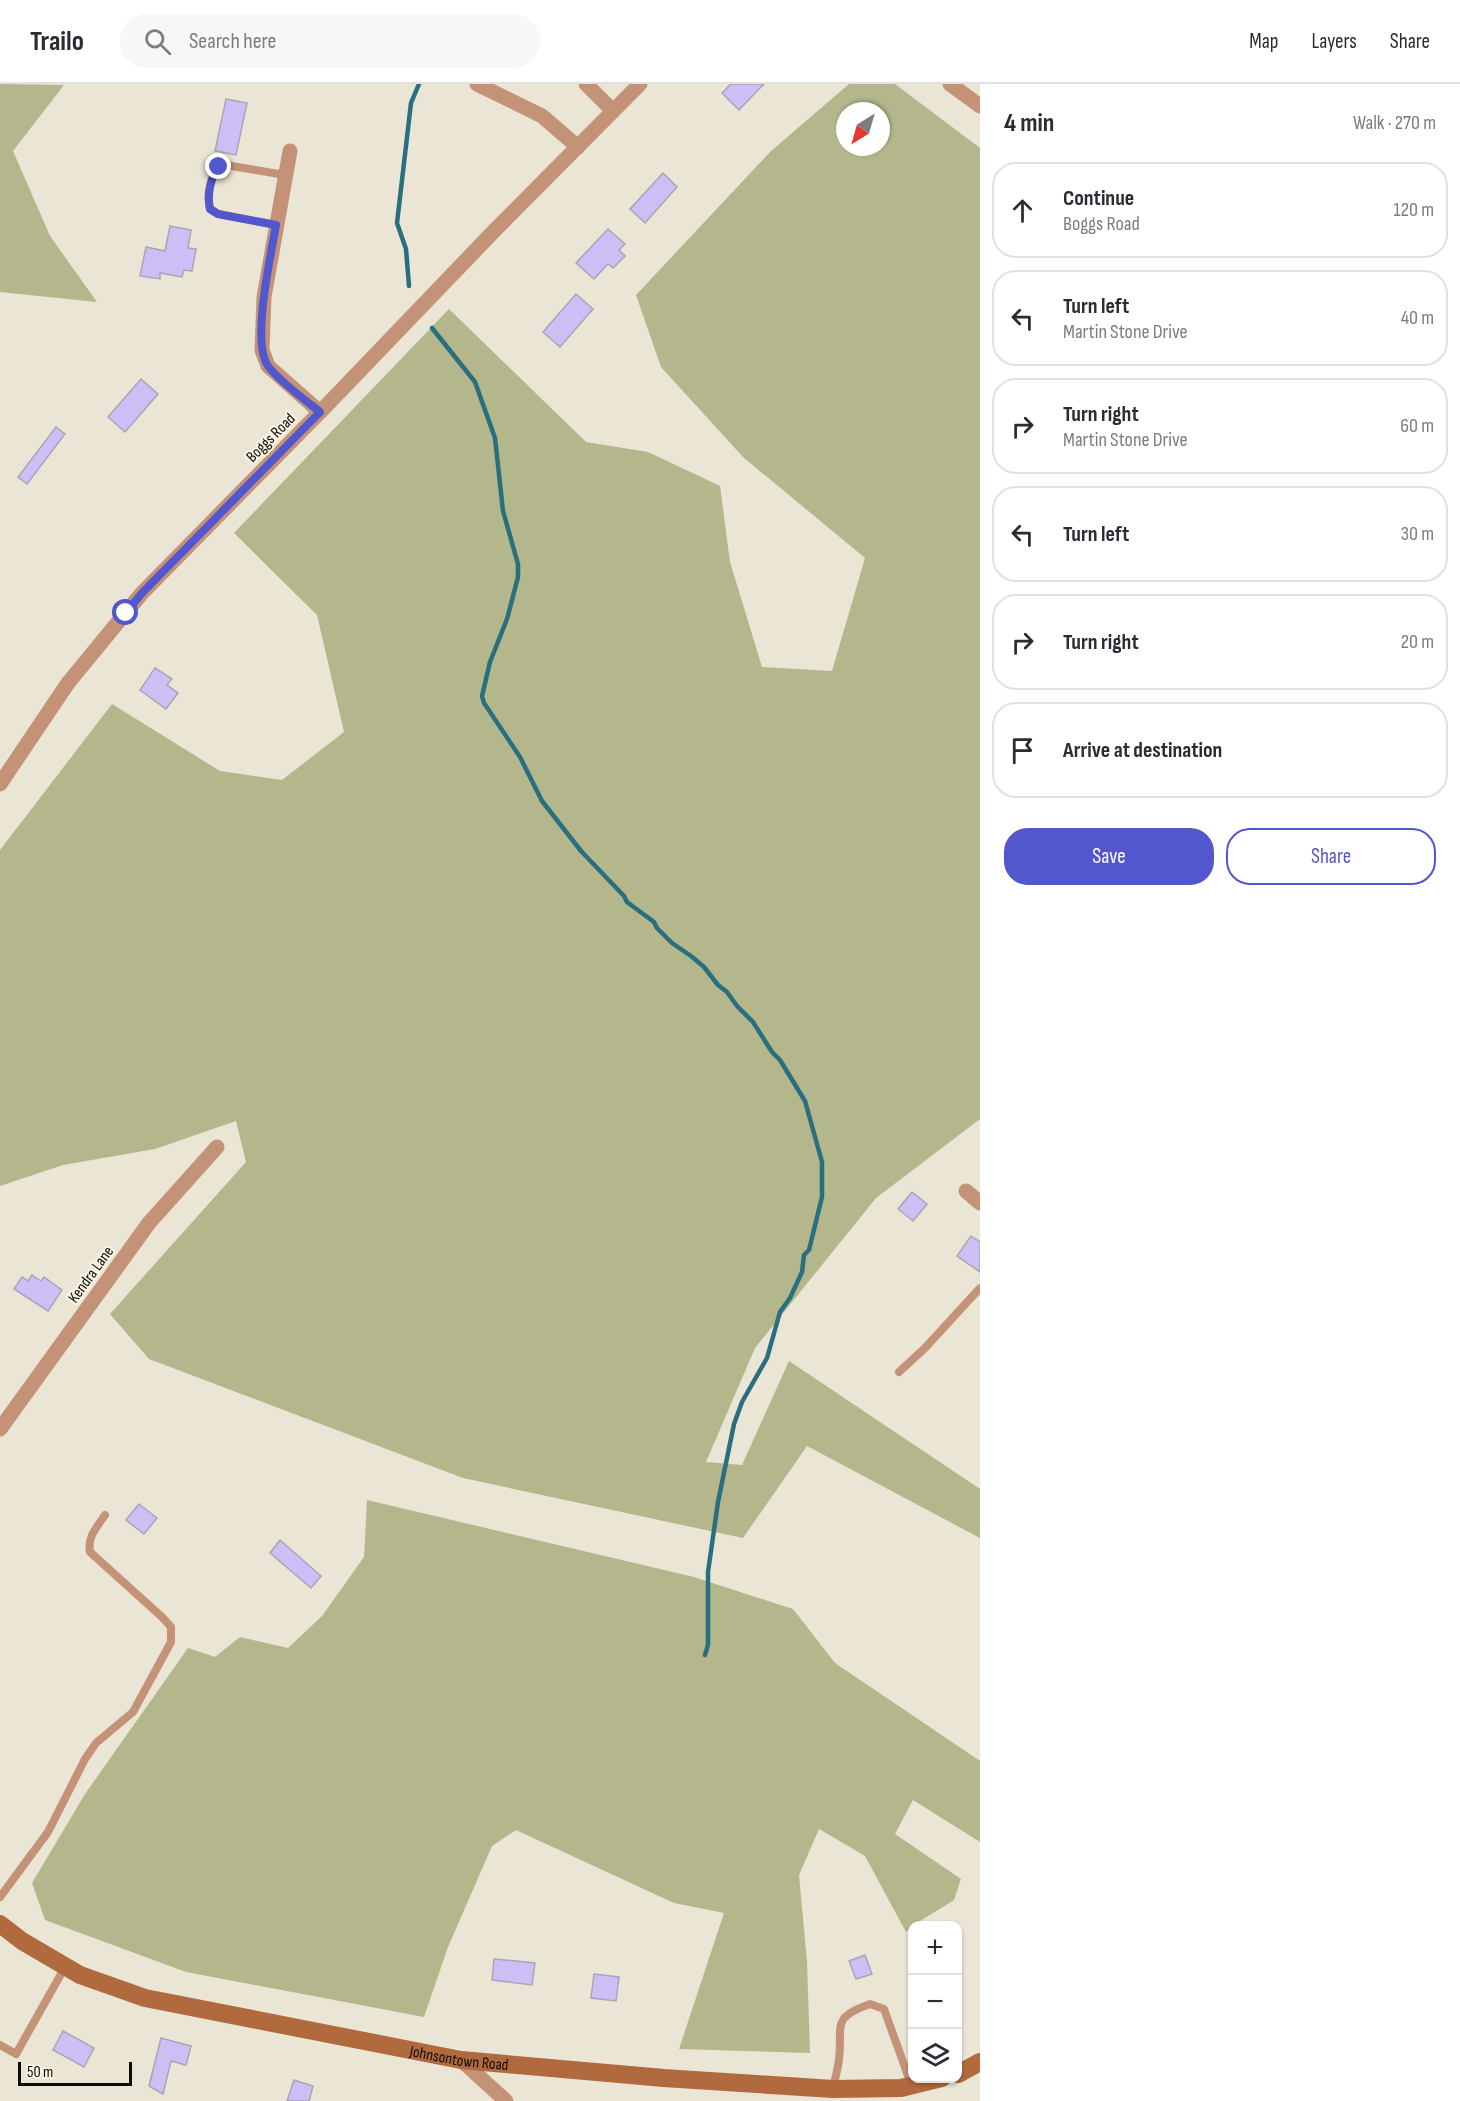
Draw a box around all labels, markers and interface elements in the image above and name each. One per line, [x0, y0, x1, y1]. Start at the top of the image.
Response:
search box [120, 14, 540, 68]
text: Trailo [30, 25, 84, 58]
icon: search [141, 25, 174, 58]
text: Search here [189, 28, 276, 55]
text: Map [1249, 29, 1278, 54]
text: Layers [1311, 29, 1357, 54]
text: Share [1390, 29, 1430, 54]
north arrow [836, 102, 890, 156]
text: 4 min [1004, 108, 1054, 139]
text: Walk · 270 m [1353, 111, 1436, 135]
route end [205, 153, 231, 179]
text: Continue [1063, 185, 1134, 212]
icon: ahead [1006, 194, 1039, 227]
text: 120 m [1394, 198, 1434, 222]
text: Boggs Road [1063, 212, 1140, 236]
text: Turn left [1063, 293, 1129, 320]
icon: left [1006, 302, 1039, 335]
text: 40 m [1401, 306, 1434, 330]
text: Martin Stone Drive [1063, 320, 1188, 344]
text: Turn right [1063, 401, 1139, 428]
street label: Boggs Road [243, 410, 299, 466]
icon: right [1006, 410, 1039, 443]
text: 60 m [1400, 414, 1434, 438]
text: Martin Stone Drive [1063, 428, 1188, 452]
icon: left [1006, 518, 1039, 551]
text: Turn left [1063, 521, 1129, 548]
text: 30 m [1401, 522, 1434, 546]
route start [112, 599, 138, 625]
icon: right [1006, 626, 1039, 659]
text: Turn right [1063, 629, 1139, 656]
text: 20 m [1401, 630, 1434, 654]
icon: arrive [1006, 734, 1039, 767]
text: Arrive at destination [1063, 737, 1222, 764]
button: Save [1004, 828, 1214, 885]
button: Share [1226, 828, 1436, 885]
street label: Kendra Lane [64, 1243, 118, 1307]
map controls [908, 1921, 962, 2083]
button: + [908, 1921, 962, 1975]
button: − [908, 1975, 962, 2029]
button: layers [908, 2029, 962, 2083]
street label: Johnsontown Road [407, 2042, 509, 2075]
scale bar [18, 2059, 132, 2086]
text: 50 m [27, 2063, 53, 2082]

